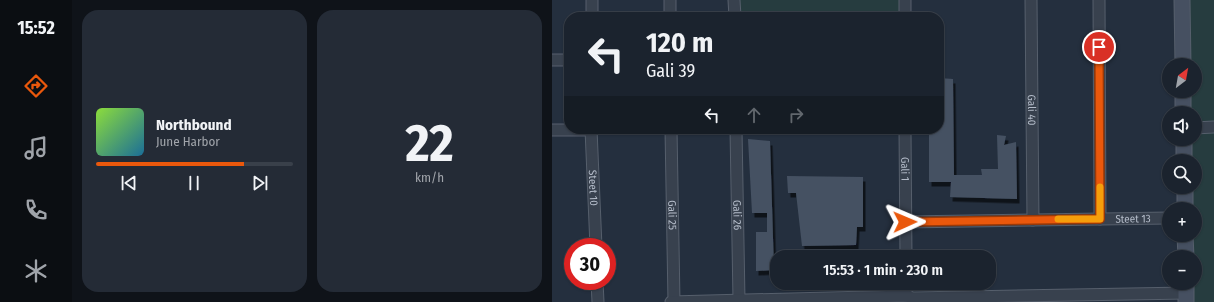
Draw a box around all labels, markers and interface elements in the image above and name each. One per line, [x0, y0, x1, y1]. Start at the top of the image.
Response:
text: 15:52 [17, 17, 55, 39]
text: 120 m [646, 26, 713, 59]
icon: left [580, 28, 632, 80]
pin [1082, 30, 1116, 64]
icon: arrive [1088, 36, 1110, 58]
north arrow [1162, 58, 1202, 98]
map controls [1162, 58, 1202, 290]
text: Gali 39 [646, 60, 695, 82]
icon: directions [22, 72, 50, 100]
street label: Gali 40 [1025, 94, 1038, 126]
icon: left [701, 104, 723, 126]
icon: ahead [743, 104, 765, 126]
icon: right [785, 104, 807, 126]
button: sound [1162, 106, 1202, 146]
text: 22 [405, 112, 454, 175]
text: Northbound [156, 116, 232, 134]
icon: music [22, 134, 50, 162]
text: June Harbor [156, 134, 220, 149]
button: search [1162, 154, 1202, 194]
street label: Gali 1 [898, 157, 911, 181]
text: km/h [415, 170, 444, 185]
street label: Steet 10 [586, 170, 600, 207]
icon: previous [118, 172, 140, 194]
icon: pause [183, 172, 205, 194]
icon: next [249, 172, 271, 194]
icon: phone [22, 196, 50, 224]
street label: Gali 25 [665, 200, 679, 230]
street label: Gali 26 [730, 200, 744, 231]
position arrow [884, 201, 926, 243]
button: + [1162, 202, 1202, 242]
street label: Steet 13 [1115, 212, 1151, 226]
speed limit sign: 30 [564, 238, 616, 290]
button: − [1162, 250, 1202, 290]
icon: climate [22, 257, 50, 285]
text: 15:53 · 1 min · 230 m [823, 261, 943, 279]

